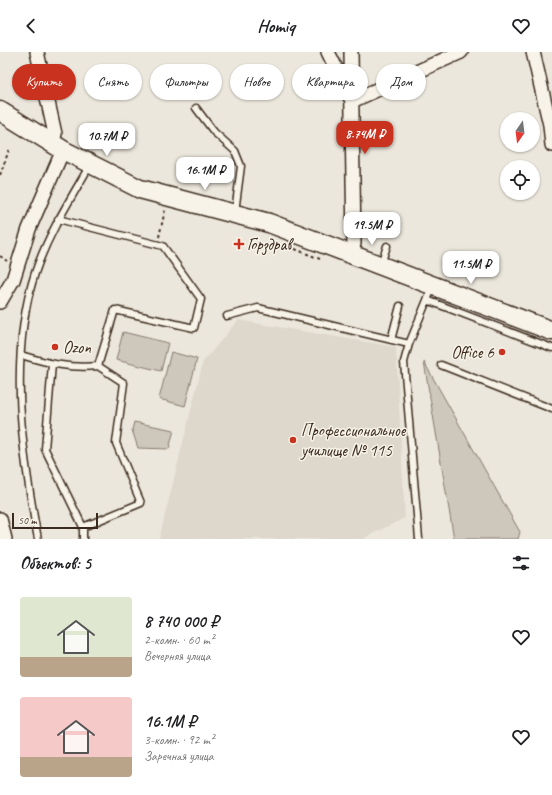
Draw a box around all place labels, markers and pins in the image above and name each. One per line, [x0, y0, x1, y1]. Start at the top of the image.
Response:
pin: 8.74M ₽ [328, 121, 402, 155]
pin: 10.7M ₽ [70, 123, 144, 157]
pin: 16.1M ₽ [168, 157, 242, 191]
pin: 19.5M ₽ [335, 212, 409, 246]
place label: Горздрав [247, 234, 294, 256]
marker: Горздрав [234, 239, 244, 249]
pin: 11.5M ₽ [434, 251, 508, 285]
place label: Ozon [63, 337, 91, 358]
marker: Ozon [50, 342, 60, 352]
place label: Office 6 [451, 342, 495, 363]
marker: Office 6 [497, 347, 507, 357]
place label: Профессиональное училище № 115 [300, 420, 407, 461]
marker: Профессиональное училище № 115 [288, 435, 298, 445]

